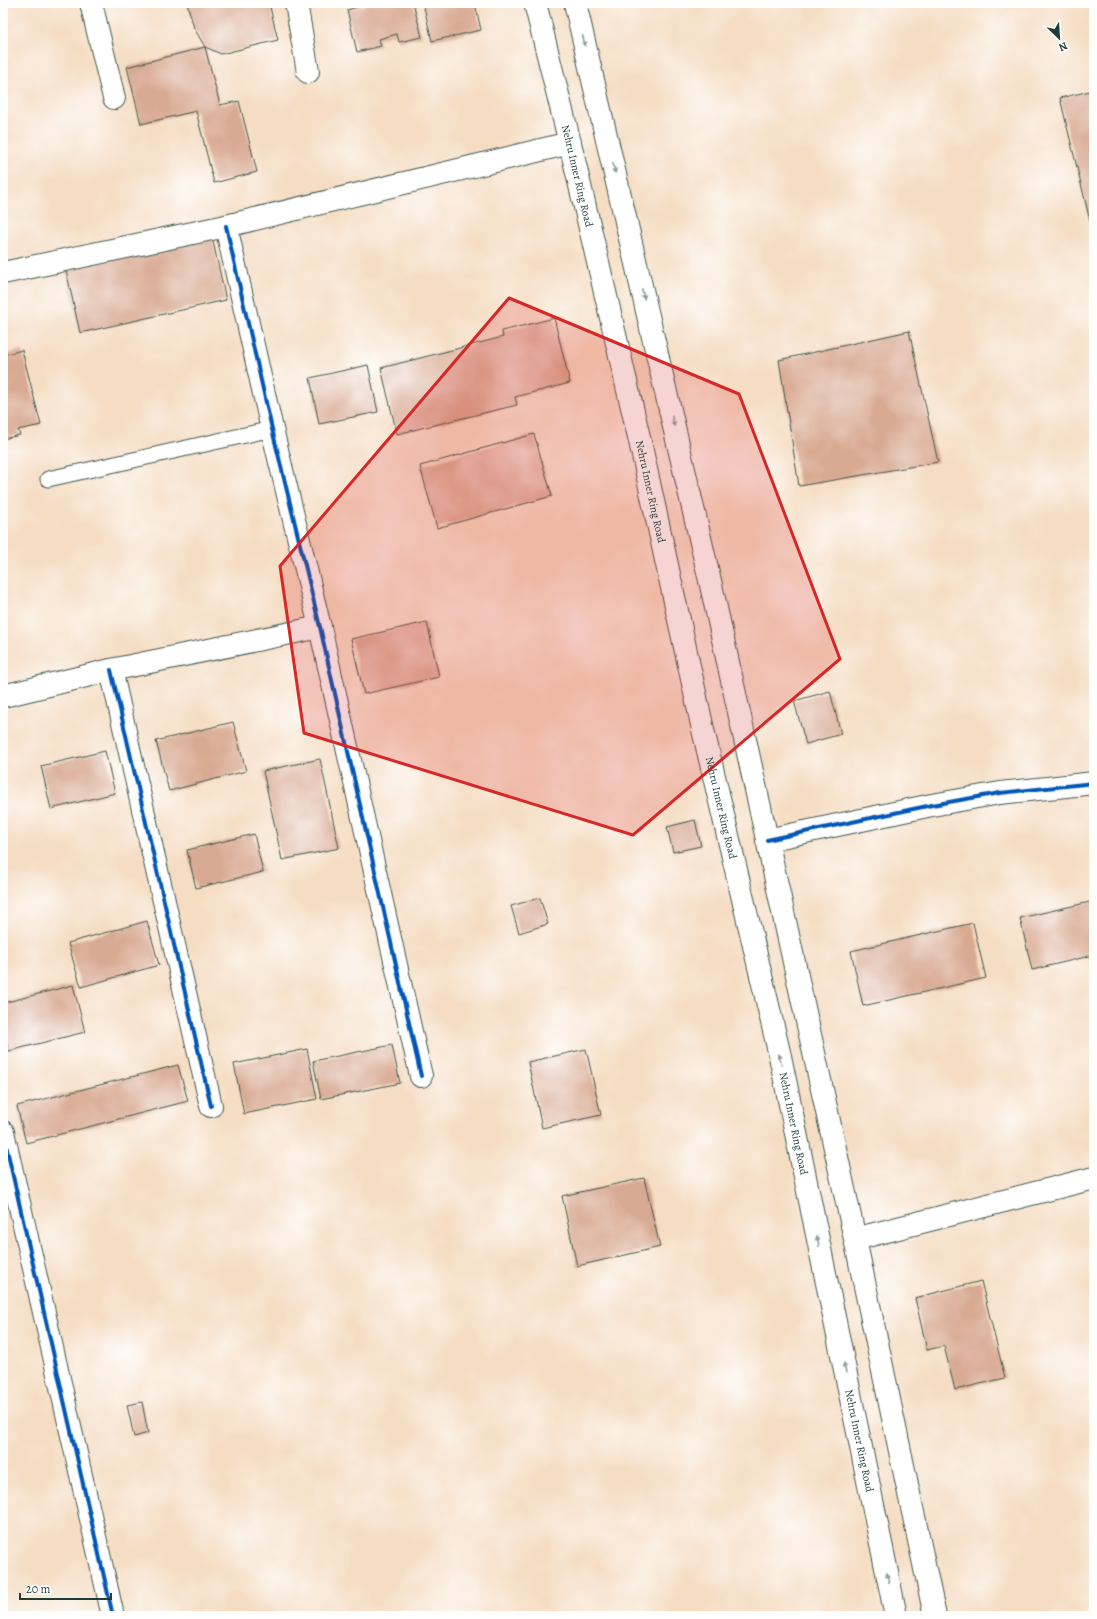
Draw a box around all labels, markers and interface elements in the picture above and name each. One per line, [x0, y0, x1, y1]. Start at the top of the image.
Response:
north arrow [1039, 18, 1079, 58]
one-way arrow [581, 35, 587, 47]
text: N [1056, 38, 1070, 55]
street label: Nehru Inner Ring Road [558, 123, 597, 228]
one-way arrow [611, 161, 617, 174]
one-way arrow [641, 288, 647, 300]
one-way arrow [670, 415, 676, 427]
street label: Nehru Inner Ring Road [632, 439, 669, 544]
street label: Nehru Inner Ring Road [702, 755, 741, 860]
one-way arrow [777, 1053, 783, 1065]
street label: Nehru Inner Ring Road [776, 1071, 812, 1176]
one-way arrow [815, 1235, 821, 1247]
one-way arrow [841, 1362, 847, 1374]
street label: Nehru Inner Ring Road [842, 1388, 878, 1493]
one-way arrow [885, 1572, 891, 1584]
scale bar [20, 1575, 111, 1601]
text: 20 m [26, 1581, 50, 1597]

